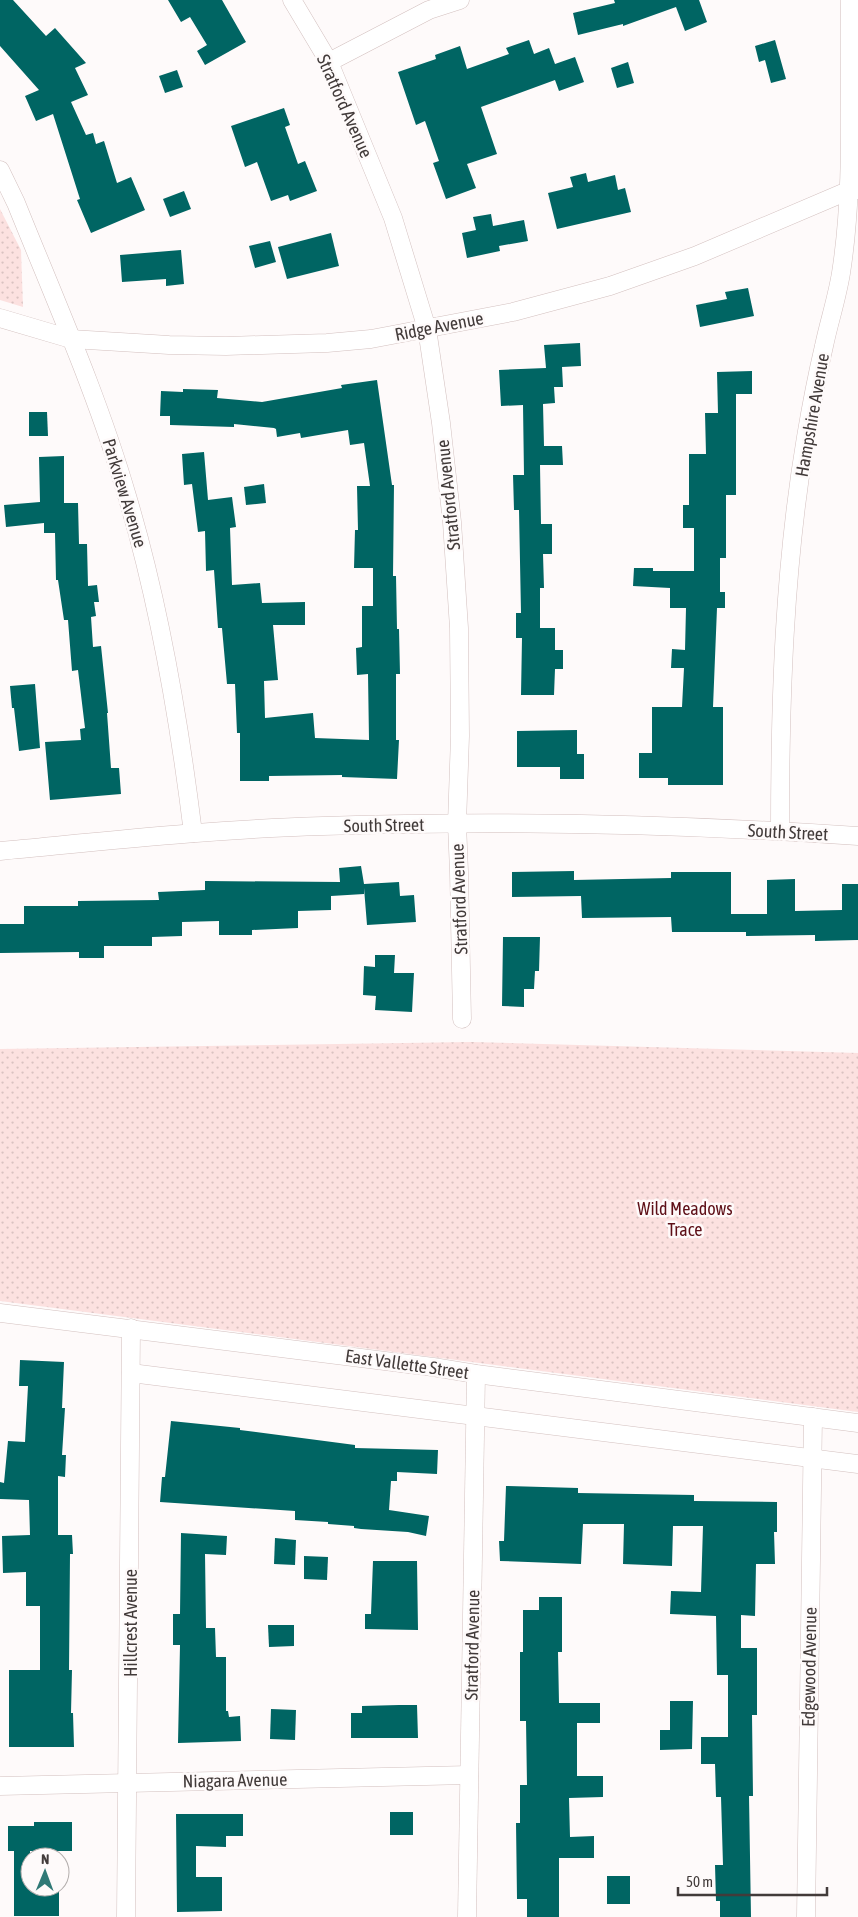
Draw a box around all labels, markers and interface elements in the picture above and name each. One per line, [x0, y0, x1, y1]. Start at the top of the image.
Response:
street label: Stratford Avenue [313, 51, 377, 161]
street label: Ridge Avenue [393, 307, 485, 345]
street label: Hampshire Avenue [791, 351, 833, 479]
street label: Parkview Avenue [98, 436, 152, 550]
street label: Stratford Avenue [432, 439, 464, 551]
street label: South Street [344, 814, 424, 836]
street label: South Street [747, 819, 829, 845]
street label: Stratford Avenue [447, 843, 471, 955]
park label: Wild Meadows Trace [637, 1198, 733, 1240]
street label: East Vallette Street [344, 1345, 470, 1383]
street label: Hillcrest Avenue [120, 1569, 141, 1677]
street label: Stratford Avenue [461, 1589, 483, 1701]
street label: Edgewood Avenue [797, 1607, 821, 1727]
street label: Niagara Avenue [183, 1769, 287, 1791]
north arrow [20, 1847, 70, 1897]
text: N [41, 1851, 49, 1867]
scale bar [678, 1864, 827, 1896]
text: 50 m [686, 1873, 713, 1890]

